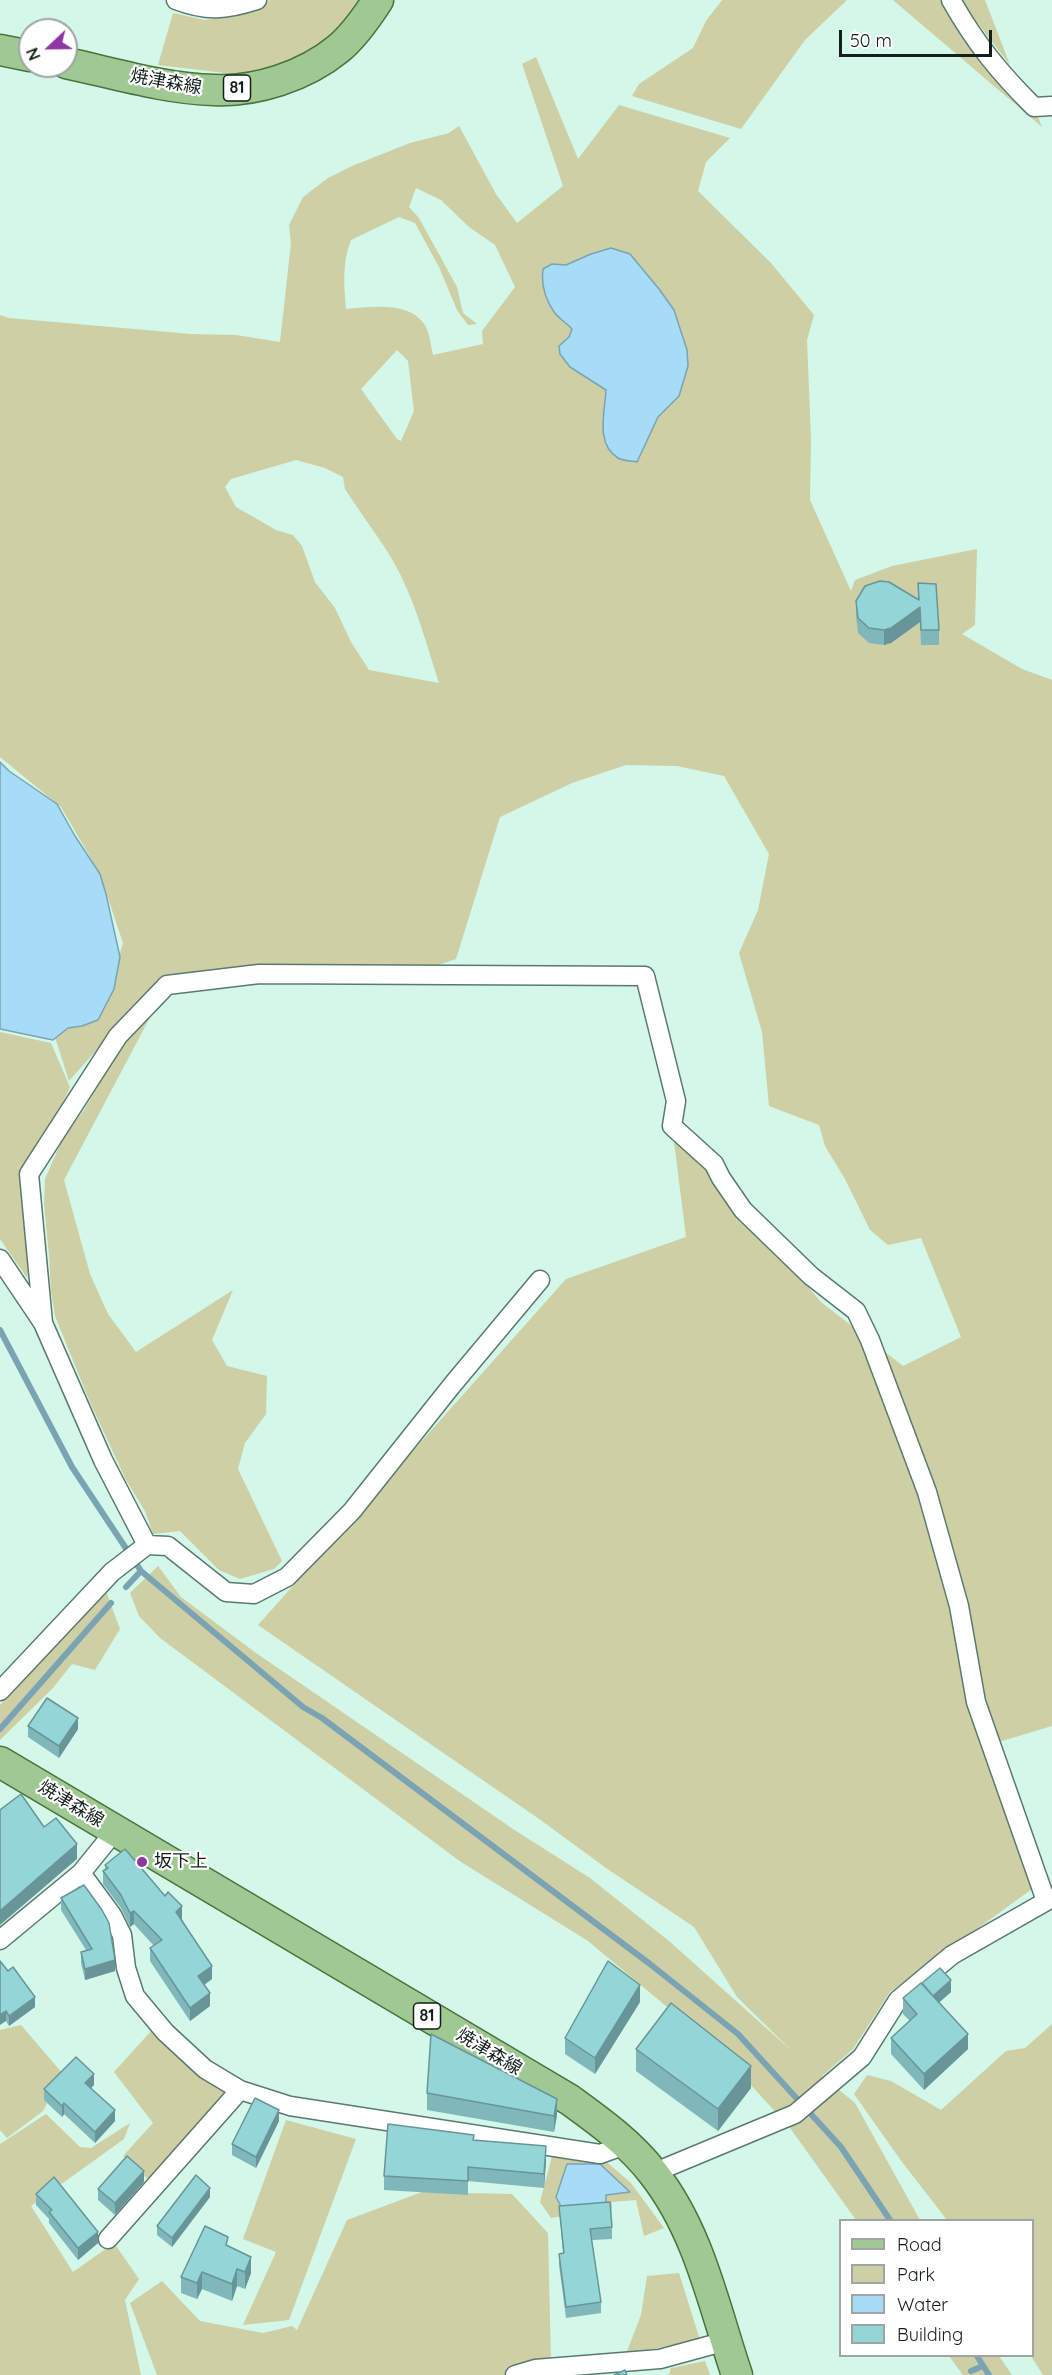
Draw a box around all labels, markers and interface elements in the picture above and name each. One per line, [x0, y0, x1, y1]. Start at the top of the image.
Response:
north arrow [18, 18, 78, 78]
scale bar [842, 18, 995, 56]
text: 50 m [850, 29, 892, 52]
text: N [22, 45, 45, 63]
street label: 焼津森線 [129, 65, 203, 99]
road number: 81 [224, 75, 250, 101]
street label: 焼津森線 [35, 1776, 107, 1832]
place label: 坂下上 [154, 1851, 208, 1873]
marker: 坂下上 [135, 1855, 149, 1869]
road number: 81 [414, 2003, 440, 2029]
street label: 焼津森線 [453, 2024, 525, 2080]
legend [839, 2219, 1034, 2357]
text: Road [897, 2233, 942, 2256]
text: Park [897, 2263, 935, 2286]
text: Water [897, 2293, 948, 2316]
text: Building [897, 2323, 963, 2346]

